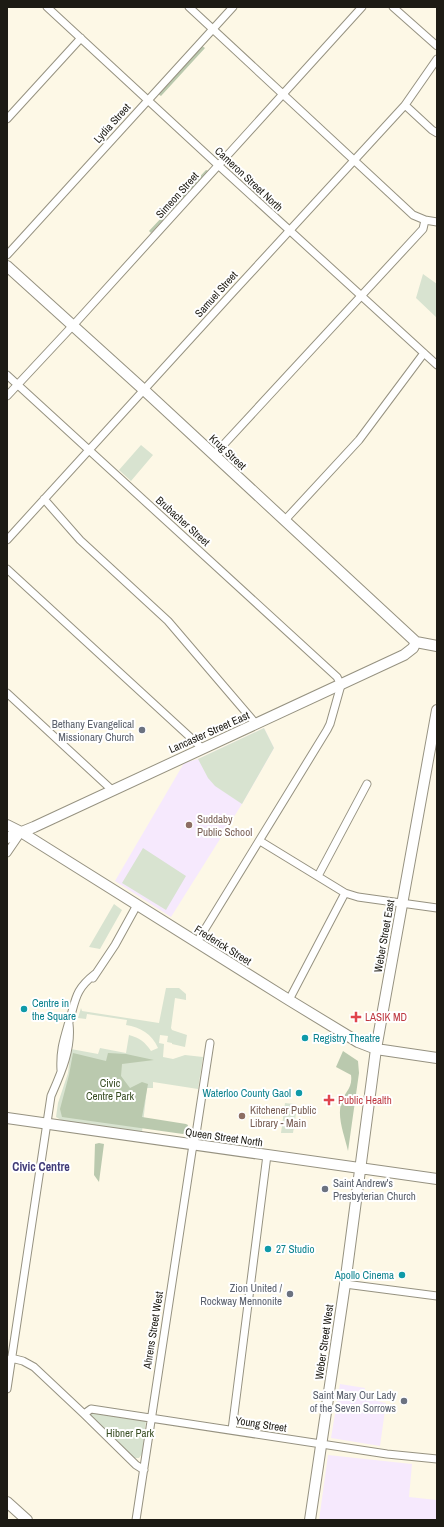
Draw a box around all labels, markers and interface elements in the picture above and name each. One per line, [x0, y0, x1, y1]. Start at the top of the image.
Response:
street label: Lydia Street [91, 100, 134, 146]
street label: Cameron Street North [212, 144, 286, 214]
street label: Simeon Street [153, 169, 202, 221]
street label: Samuel Street [192, 268, 241, 320]
street label: Krug Street [207, 431, 250, 473]
street label: Brubacher Street [153, 493, 213, 549]
street label: Lancaster Street East [167, 708, 252, 756]
place label: Bethany Evangelical Missionary Church [52, 717, 134, 744]
marker: Bethany Evangelical Missionary Church [137, 725, 147, 735]
place label: Suddaby Public School [197, 812, 252, 839]
marker: Suddaby Public School [184, 820, 194, 830]
street label: Weber Street East [371, 898, 397, 973]
street label: Frederick Street [192, 922, 255, 968]
place label: Centre in the Square [32, 996, 76, 1023]
marker: Centre in the Square [19, 1004, 29, 1014]
place label: LASIK MD [365, 1010, 407, 1024]
marker: LASIK MD [350, 1011, 362, 1023]
place label: Registry Theatre [313, 1031, 380, 1045]
marker: Registry Theatre [300, 1033, 310, 1043]
park label: Civic Centre Park [86, 1076, 135, 1103]
place label: Waterloo County Gaol [203, 1086, 291, 1100]
marker: Waterloo County Gaol [294, 1088, 304, 1098]
place label: Public Health [338, 1093, 392, 1107]
marker: Public Health [323, 1094, 335, 1106]
place label: Kitchener Public Library - Main [250, 1103, 317, 1130]
marker: Kitchener Public Library - Main [237, 1111, 247, 1121]
street label: Queen Street North [184, 1125, 264, 1149]
district label: Civic Centre [12, 1159, 70, 1175]
place label: Saint Andrew's Presbyterian Church [333, 1176, 416, 1203]
marker: Saint Andrew's Presbyterian Church [320, 1184, 330, 1194]
place label: 27 Studio [276, 1242, 315, 1256]
marker: 27 Studio [263, 1244, 273, 1254]
place label: Apollo Cinema [334, 1268, 394, 1282]
marker: Apollo Cinema [397, 1270, 407, 1280]
place label: Zion United / Rockway Mennonite [200, 1281, 282, 1308]
marker: Zion United / Rockway Mennonite [285, 1289, 295, 1299]
street label: Ahrens Street West [140, 1290, 166, 1371]
street label: Weber Street West [312, 1303, 336, 1381]
place label: Saint Mary Our Lady of the Seven Sorrows [310, 1388, 396, 1415]
marker: Saint Mary Our Lady of the Seven Sorrows [399, 1396, 409, 1406]
street label: Young Street [234, 1413, 288, 1435]
park label: Hibner Park [106, 1426, 155, 1440]

